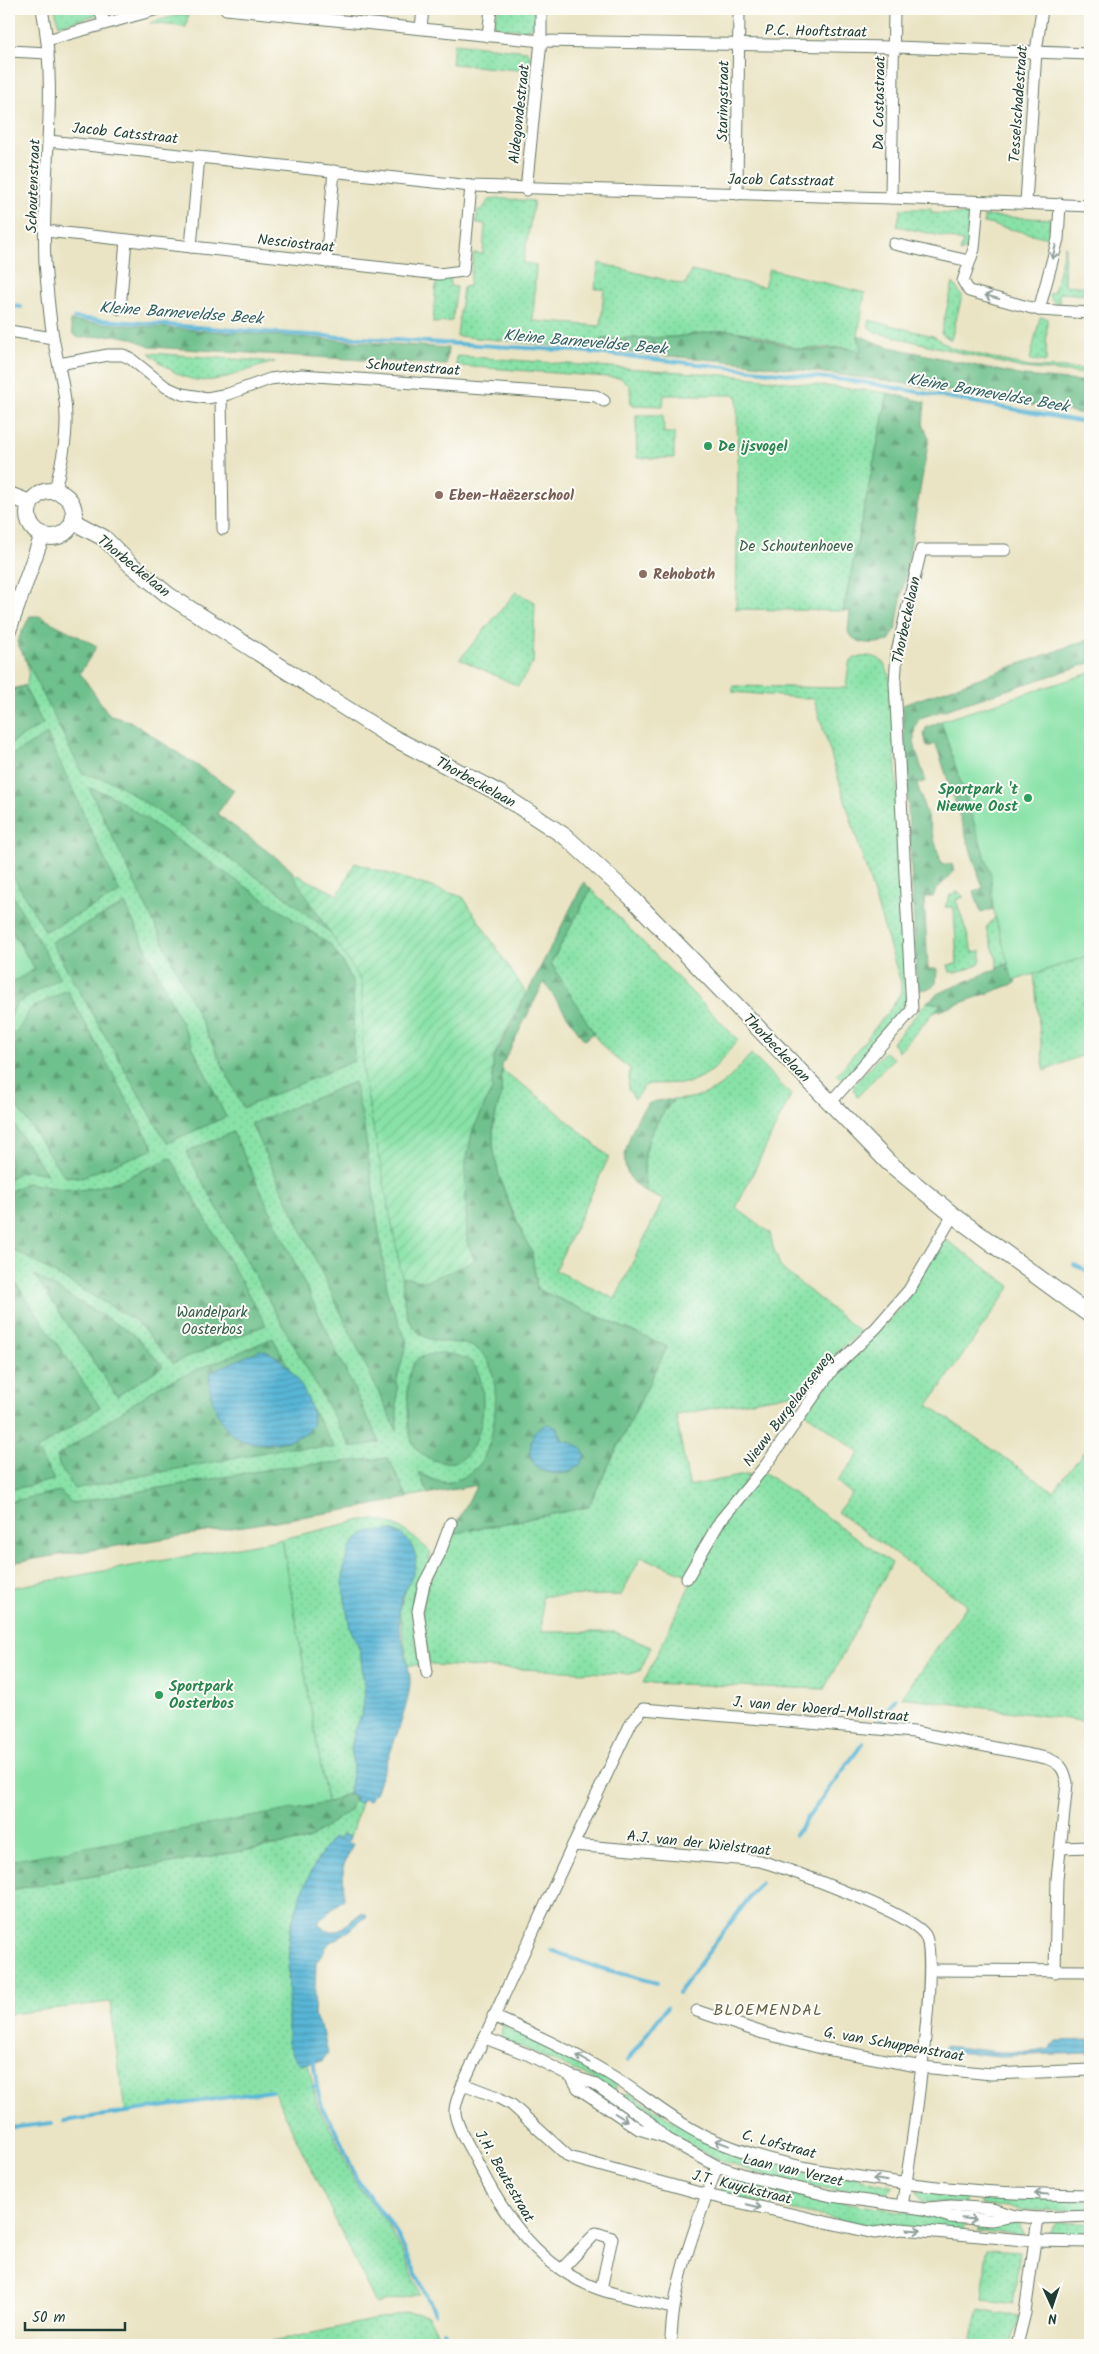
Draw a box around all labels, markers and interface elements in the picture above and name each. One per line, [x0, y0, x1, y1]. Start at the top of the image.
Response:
street label: P.C. Hooftstraat [765, 19, 868, 45]
street label: Tesselschadestraat [1003, 44, 1035, 163]
street label: Da Costastraat [867, 55, 893, 151]
street label: Staringstraat [711, 60, 737, 142]
street label: Aldegondestraat [503, 63, 537, 165]
street label: Jacob Catsstraat [71, 116, 179, 152]
street label: Schoutenstraat [20, 138, 48, 234]
street label: Jacob Catsstraat [727, 168, 835, 194]
street label: Nesciostraat [256, 228, 336, 260]
one-way arrow [1049, 244, 1059, 260]
one-way arrow [984, 292, 1000, 302]
water label: Kleine Barneveldse Beek [98, 295, 266, 332]
water label: Kleine Barneveldse Beek [502, 323, 670, 362]
street label: Schoutenstraat [365, 353, 461, 383]
water label: Kleine Barneveldse Beek [905, 367, 1073, 420]
place label: De ijsvogel [718, 435, 788, 459]
marker: De ijsvogel [702, 440, 714, 452]
place label: Eben-Haëzerschool [449, 484, 574, 508]
marker: Eben-Haëzerschool [433, 489, 445, 501]
street label: Thorbeckelaan [91, 530, 175, 604]
park label: De Schoutenhoeve [739, 535, 853, 559]
place label: Rehoboth [653, 563, 715, 587]
marker: Rehoboth [637, 568, 649, 580]
street label: Thorbeckelaan [886, 574, 928, 666]
street label: Thorbeckelaan [431, 751, 520, 815]
place label: Sportpark 't Nieuwe Oost [936, 778, 1018, 819]
marker: Sportpark 't Nieuwe Oost [1022, 792, 1034, 804]
street label: Thorbeckelaan [737, 1008, 816, 1089]
park label: Wandelpark Oosterbos [177, 1301, 248, 1342]
street label: Nieuw Burgelaarseweg [737, 1347, 840, 1472]
place label: Sportpark Oosterbos [169, 1675, 234, 1716]
marker: Sportpark Oosterbos [153, 1689, 165, 1701]
street label: J. van der Woerd-Mollstraat [732, 1690, 910, 1730]
street label: A.J. van der Wielstraat [626, 1825, 772, 1864]
district label: BLOEMENDAL [713, 1998, 823, 2023]
street label: G. van Schuppenstraat [822, 2021, 966, 2069]
one-way arrow [577, 2053, 591, 2063]
one-way arrow [613, 2113, 627, 2123]
street label: C. Lofstraat [739, 2124, 819, 2166]
street label: J.H. Beutestraat [468, 2126, 540, 2227]
one-way arrow [715, 2138, 730, 2147]
street label: Laan van Verzet [740, 2148, 846, 2194]
street label: J.T. Kuyckstraat [689, 2164, 794, 2212]
one-way arrow [872, 2175, 888, 2185]
one-way arrow [1034, 2189, 1050, 2198]
one-way arrow [746, 2202, 762, 2211]
one-way arrow [961, 2214, 977, 2224]
one-way arrow [905, 2225, 921, 2234]
north arrow [1026, 2282, 1076, 2332]
scale bar [25, 2299, 125, 2331]
text: 50 m [32, 2306, 66, 2330]
text: N [1047, 2307, 1058, 2329]

